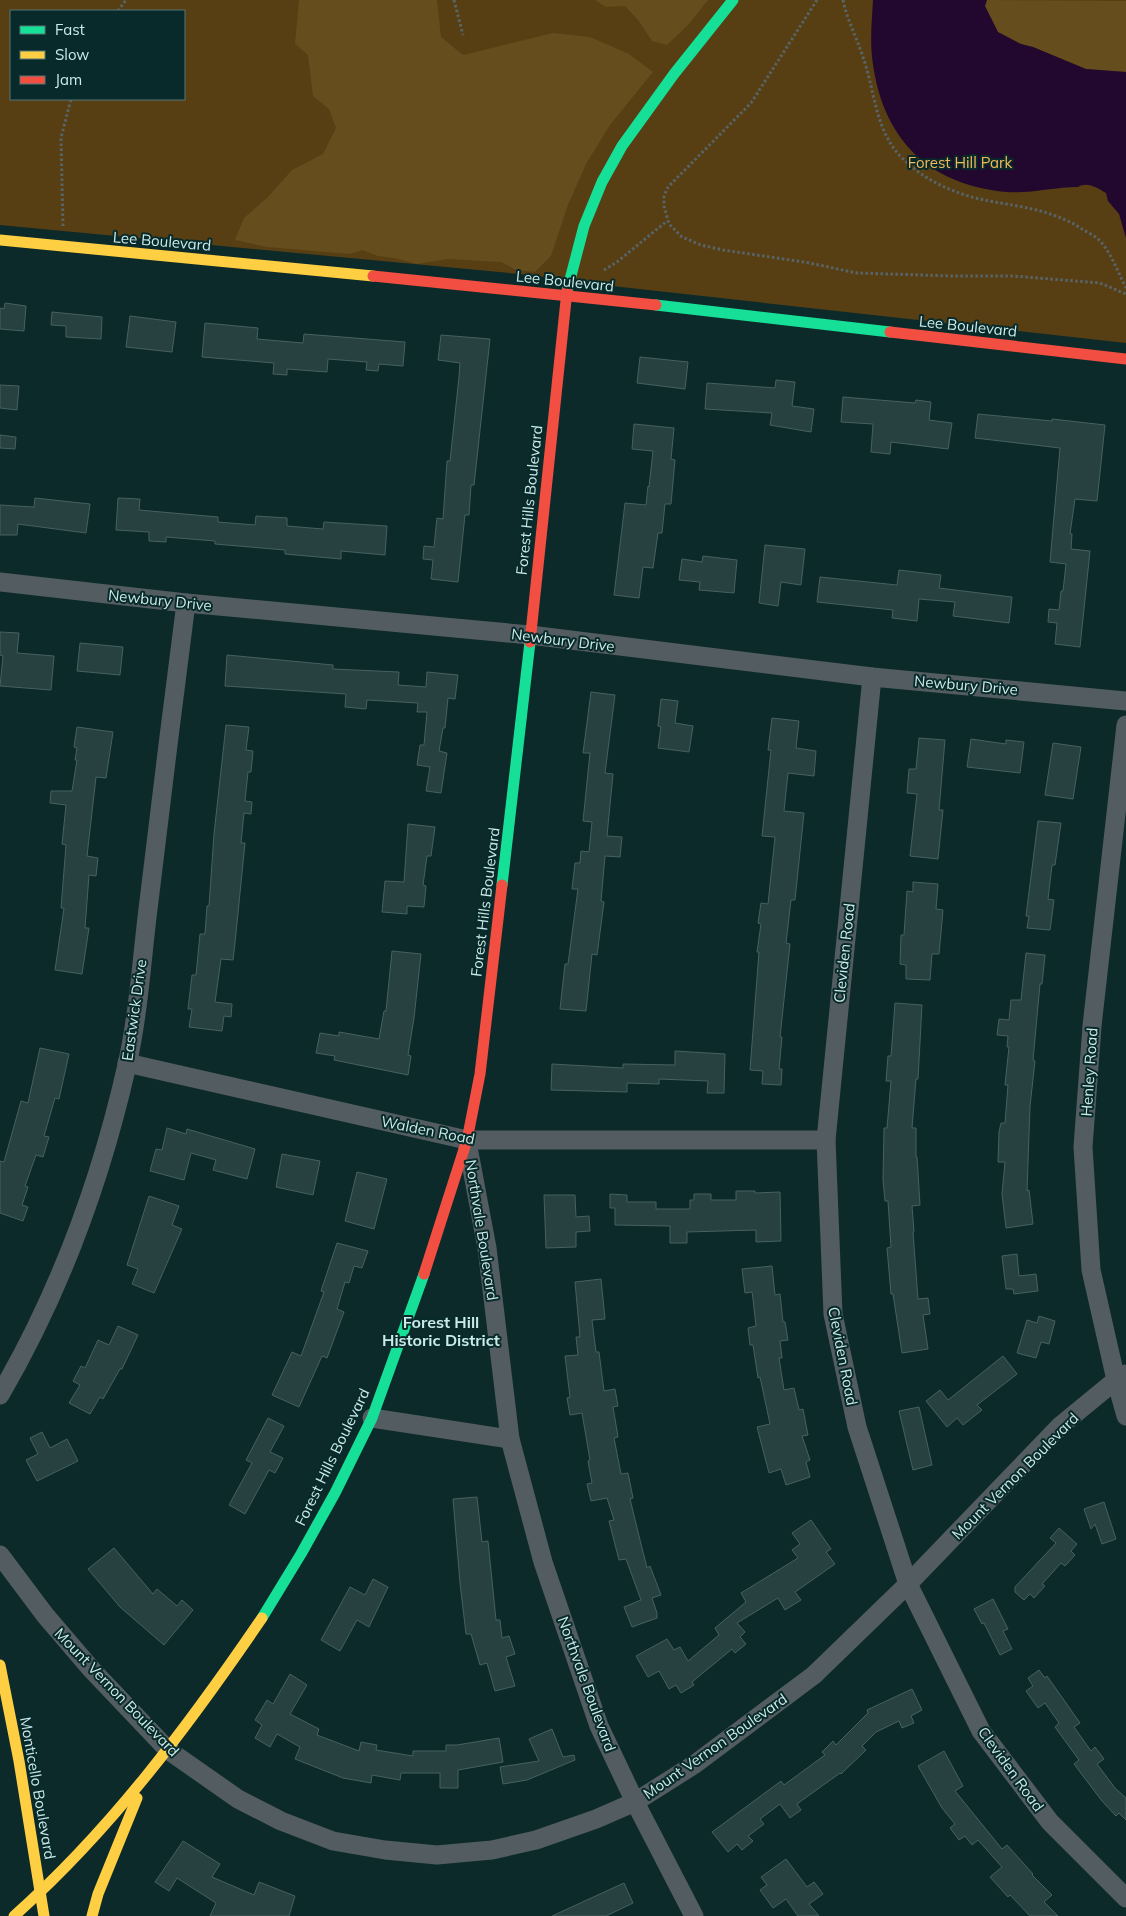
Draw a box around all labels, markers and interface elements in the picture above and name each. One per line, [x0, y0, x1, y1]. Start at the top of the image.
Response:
legend [10, 10, 185, 100]
text: Fast [55, 20, 85, 39]
text: Slow [55, 45, 89, 64]
text: Jam [55, 70, 82, 89]
park label: Forest Hill Park [908, 153, 1012, 172]
street label: Lee Boulevard [112, 227, 212, 255]
street label: Lee Boulevard [515, 266, 615, 296]
street label: Lee Boulevard [918, 311, 1018, 341]
street label: Forest Hills Boulevard [512, 424, 546, 576]
street label: Newbury Drive [107, 585, 213, 615]
street label: Newbury Drive [510, 624, 616, 656]
street label: Newbury Drive [913, 671, 1019, 699]
street label: Forest Hills Boulevard [466, 826, 504, 978]
street label: Cleviden Road [829, 902, 859, 1004]
street label: Eastwick Drive [117, 958, 151, 1062]
street label: Henley Road [1076, 1027, 1102, 1117]
street label: Walden Road [380, 1112, 476, 1148]
street label: Northvale Boulevard [461, 1158, 503, 1302]
street label: Cleviden Road [824, 1305, 862, 1407]
district label: Forest Hill Historic District [382, 1312, 500, 1350]
street label: Forest Hills Boulevard [290, 1385, 374, 1529]
street label: Mount Vernon Boulevard [948, 1409, 1082, 1543]
street label: Northvale Boulevard [554, 1614, 620, 1754]
street label: Mount Vernon Boulevard [51, 1624, 183, 1760]
street label: Mount Vernon Boulevard [639, 1689, 791, 1803]
street label: Monticello Boulevard [16, 1715, 60, 1861]
street label: Cleviden Road [974, 1723, 1048, 1815]

